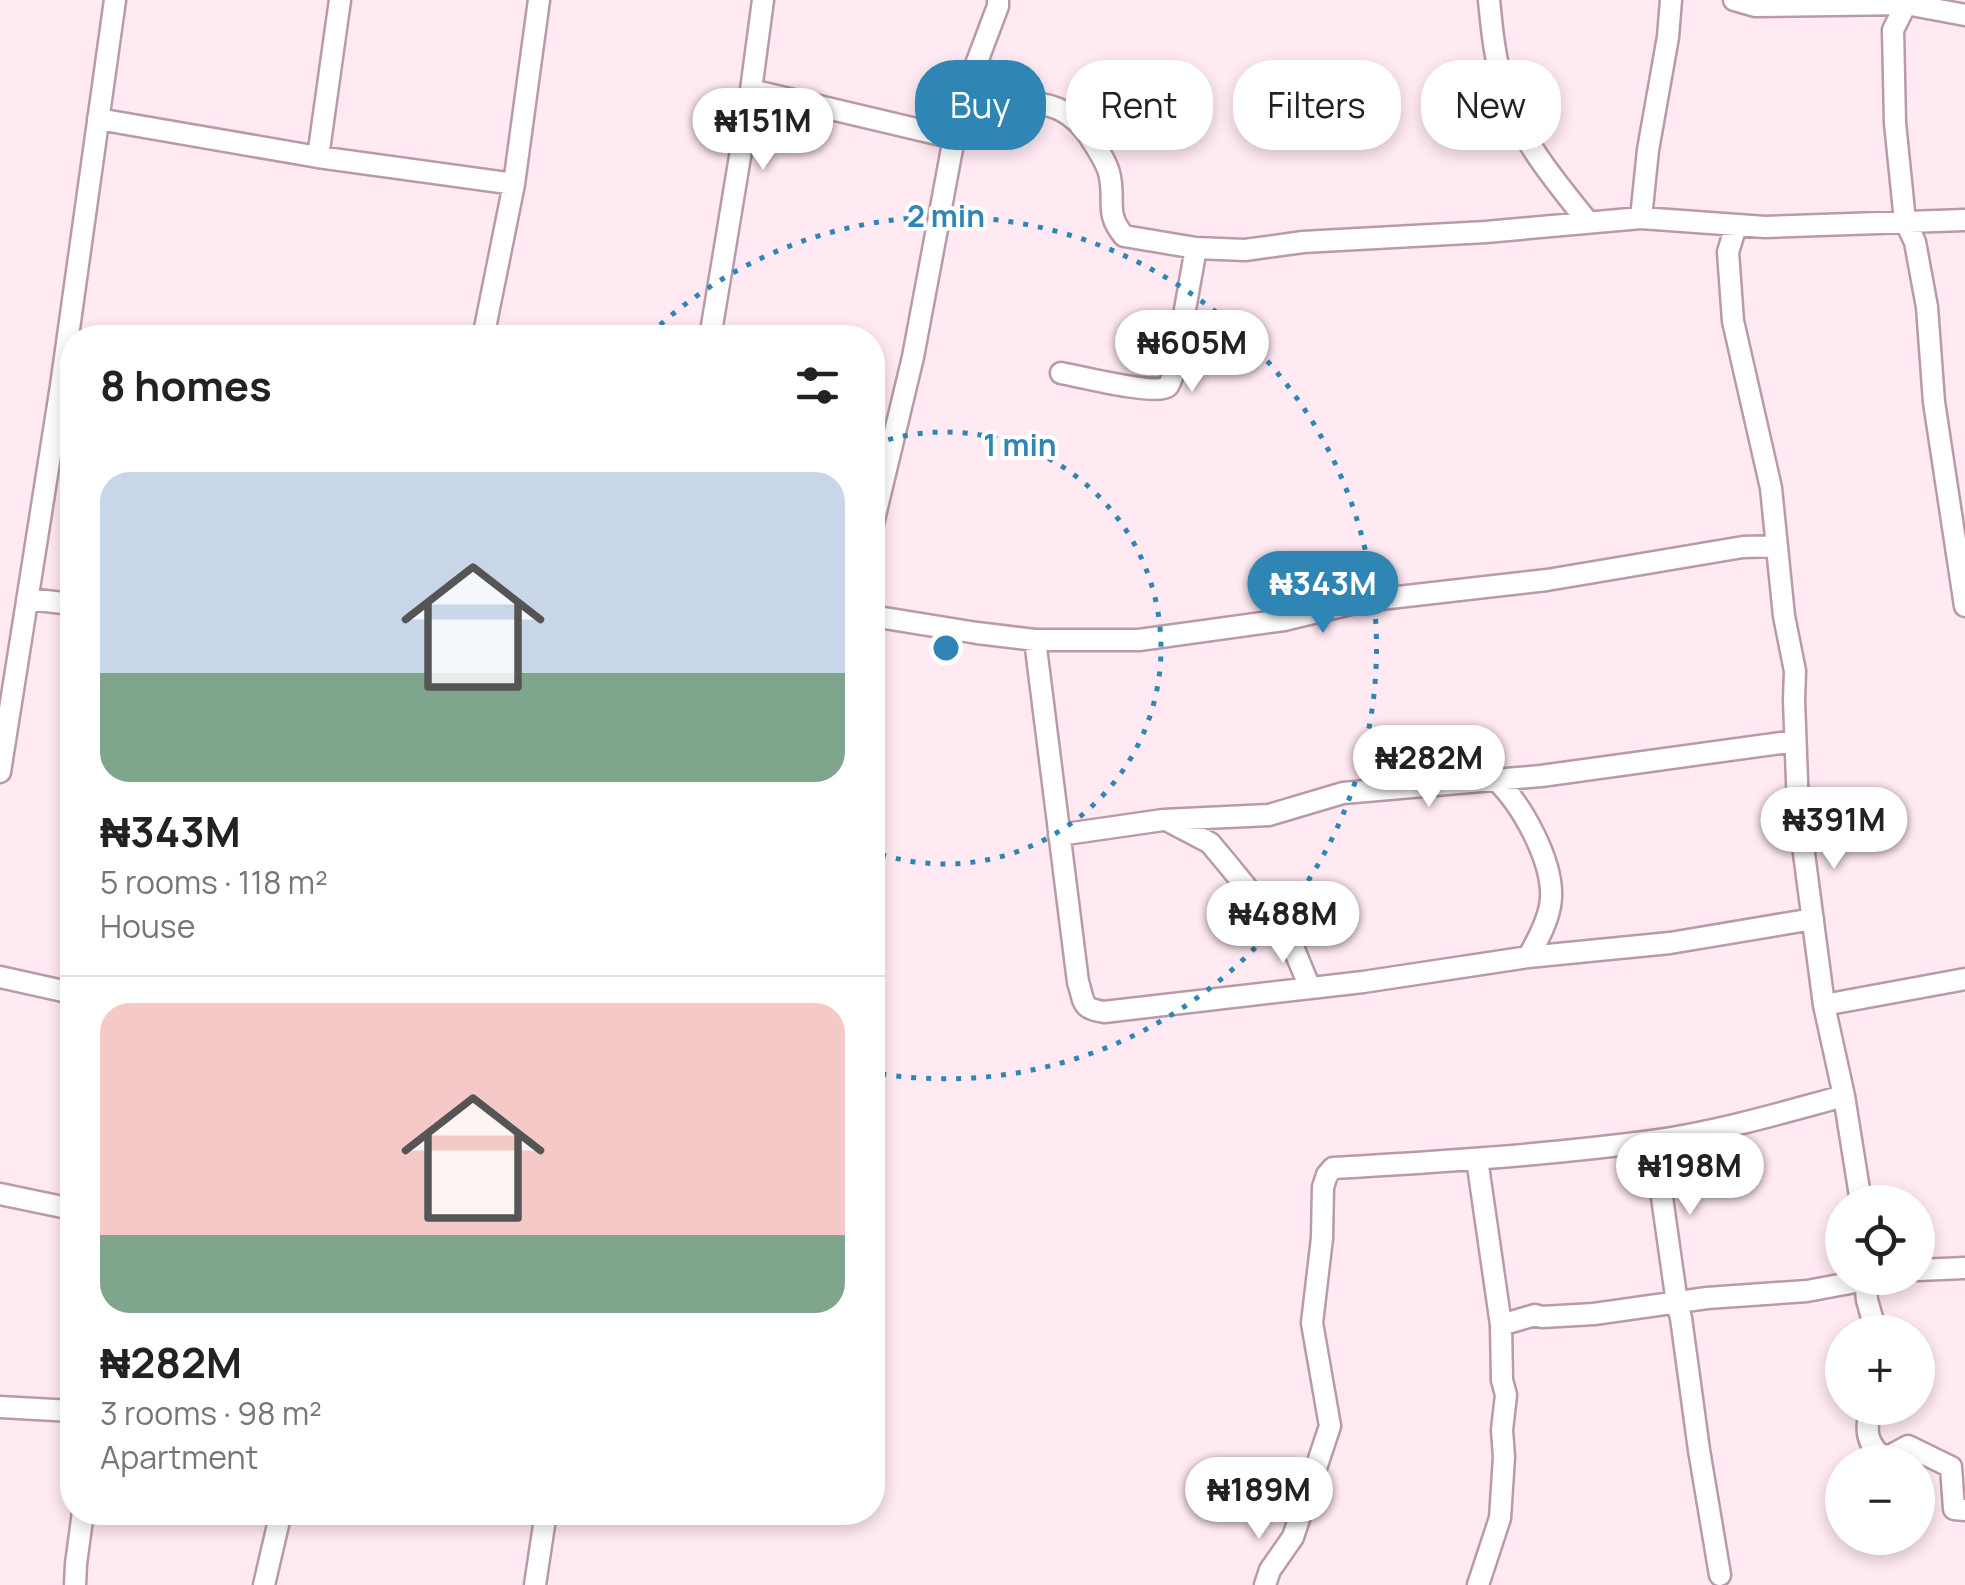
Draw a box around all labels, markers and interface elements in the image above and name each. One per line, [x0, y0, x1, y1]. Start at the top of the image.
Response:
chip: Buy [915, 60, 1046, 150]
chip: Rent [1066, 60, 1213, 150]
chip: Filters [1233, 60, 1401, 150]
chip: New [1421, 60, 1561, 150]
pin: ₦151M [693, 88, 833, 173]
text: ₦151M [714, 98, 812, 142]
text: 2 min [907, 195, 985, 236]
pin: ₦605M [1122, 310, 1262, 395]
text: ₦605M [1137, 320, 1247, 364]
text: 8 homes [100, 356, 272, 414]
icon: filters [790, 358, 845, 413]
text: 1 min [983, 424, 1057, 465]
icon: home [383, 537, 563, 717]
pin: ₦343M [1253, 551, 1393, 636]
text: ₦343M [1269, 561, 1377, 605]
centre of rings [928, 630, 964, 666]
pin: ₦282M [1359, 725, 1499, 810]
text: ₦282M [1375, 735, 1483, 779]
pin: ₦391M [1764, 787, 1904, 872]
text: ₦391M [1783, 797, 1885, 841]
text: ₦343M [100, 802, 241, 860]
text: 5 rooms · 118 m² [100, 860, 328, 904]
pin: ₦488M [1213, 881, 1353, 966]
text: ₦488M [1228, 891, 1338, 935]
text: House [100, 904, 195, 948]
icon: home [383, 1068, 563, 1248]
pin: ₦198M [1620, 1133, 1760, 1218]
text: ₦198M [1638, 1143, 1742, 1187]
map controls [1825, 1185, 1935, 1555]
button: locate [1825, 1185, 1935, 1295]
button: + [1825, 1315, 1935, 1425]
text: ₦282M [100, 1333, 242, 1391]
text: 3 rooms · 98 m² [100, 1391, 322, 1435]
text: Apartment [100, 1435, 258, 1479]
button: − [1825, 1445, 1935, 1555]
pin: ₦189M [1189, 1457, 1329, 1542]
text: ₦189M [1207, 1467, 1311, 1511]

